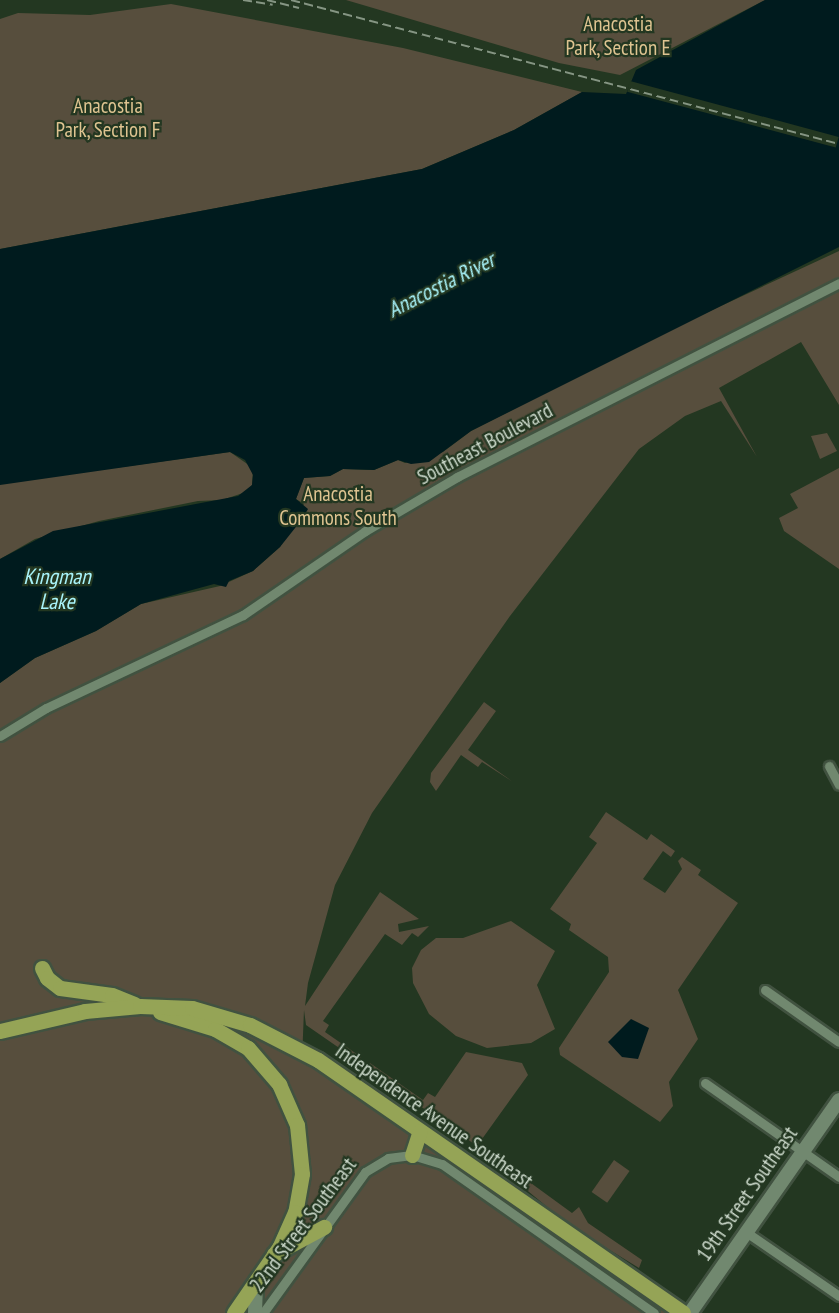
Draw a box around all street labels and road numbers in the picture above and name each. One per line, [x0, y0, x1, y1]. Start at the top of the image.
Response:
street label: Southeast Boulevard [413, 398, 557, 490]
street label: Independence Avenue Southeast [330, 1038, 538, 1194]
street label: 19th Street Southeast [691, 1122, 803, 1266]
street label: 22nd Street Southeast [244, 1153, 362, 1297]

